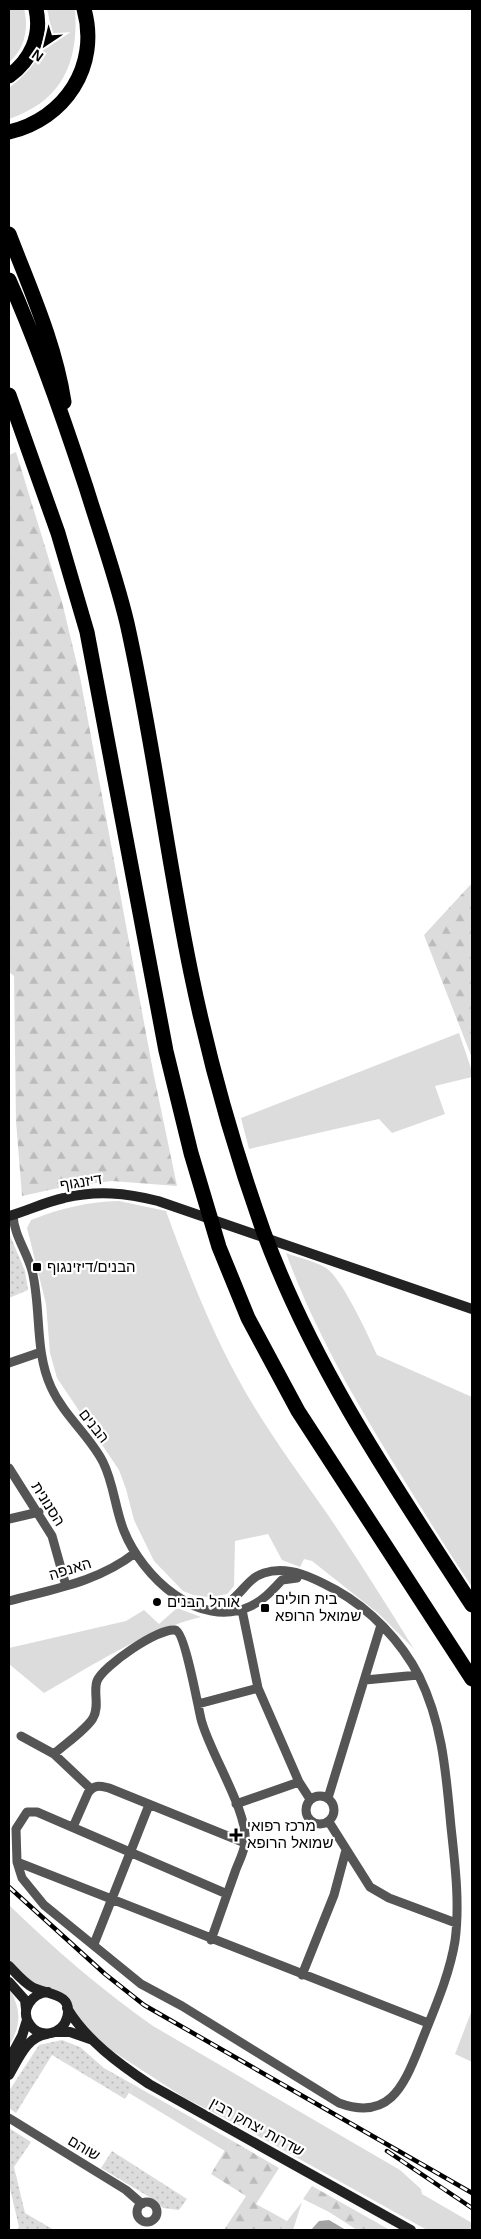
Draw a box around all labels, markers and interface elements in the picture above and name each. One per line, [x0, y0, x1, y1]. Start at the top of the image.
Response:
north arrow [20, 20, 70, 70]
text: N [29, 46, 46, 65]
street label: דיזנגוף [59, 1170, 103, 1193]
place label: הבנים/דיזינגוף [47, 1258, 136, 1275]
marker: הבנים/דיזינגוף [31, 1261, 43, 1273]
street label: הבנים [76, 1405, 113, 1446]
street label: הסנונית [28, 1479, 69, 1529]
street label: האנפה [47, 1554, 93, 1583]
place label: בית חולים שמואל הרופא [275, 1590, 361, 1624]
place label: אוהל הבנים [167, 1593, 241, 1610]
marker: אוהל הבנים [151, 1596, 163, 1608]
marker: בית חולים שמואל הרופא [259, 1602, 271, 1614]
place label: מרכז רפואי שמואל הרופא [247, 1817, 333, 1851]
marker: מרכז רפואי שמואל הרופא [229, 1828, 243, 1842]
street label: שדרות יצחק רבין [207, 2094, 307, 2159]
street label: שוהם [65, 2131, 103, 2164]

